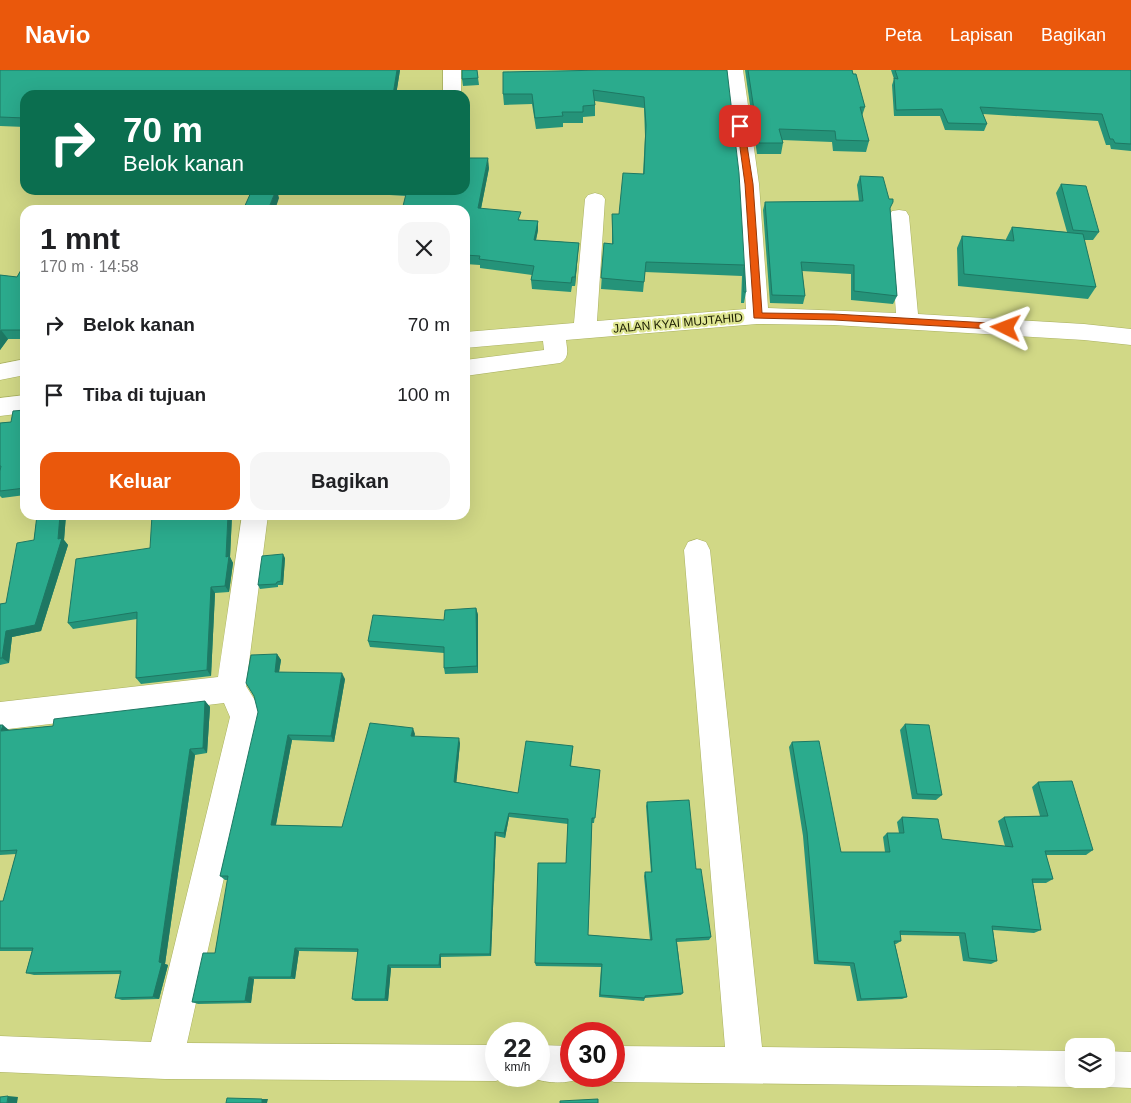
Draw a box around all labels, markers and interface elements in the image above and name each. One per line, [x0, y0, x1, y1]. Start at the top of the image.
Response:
text: Navio [25, 21, 90, 48]
text: Peta [885, 25, 922, 45]
text: Lapisan [950, 25, 1013, 45]
text: Bagikan [1041, 25, 1106, 45]
pin [719, 105, 761, 147]
icon: right [40, 110, 105, 175]
text: 70 m [123, 110, 203, 149]
icon: arrive [726, 112, 754, 140]
text: Belok kanan [123, 151, 244, 176]
text: 1 mnt [40, 222, 120, 255]
button: close [398, 222, 450, 274]
text: 170 m · 14:58 [40, 258, 139, 275]
position arrow [979, 301, 1031, 353]
street label: JALAN KYAI MUJTAHID [613, 310, 744, 336]
icon: right [40, 311, 68, 339]
text: Belok kanan [83, 314, 195, 335]
text: 70 m [408, 314, 450, 335]
icon: arrive [40, 381, 68, 409]
text: Tiba di tujuan [83, 384, 206, 405]
text: 100 m [397, 384, 450, 405]
button: Keluar [40, 452, 240, 510]
button: Bagikan [250, 452, 450, 510]
speed limit sign: 30 [560, 1022, 625, 1087]
text: 22 [504, 1034, 531, 1062]
map controls [1065, 1038, 1115, 1088]
button: layers [1065, 1038, 1115, 1088]
text: km/h [504, 1060, 531, 1074]

